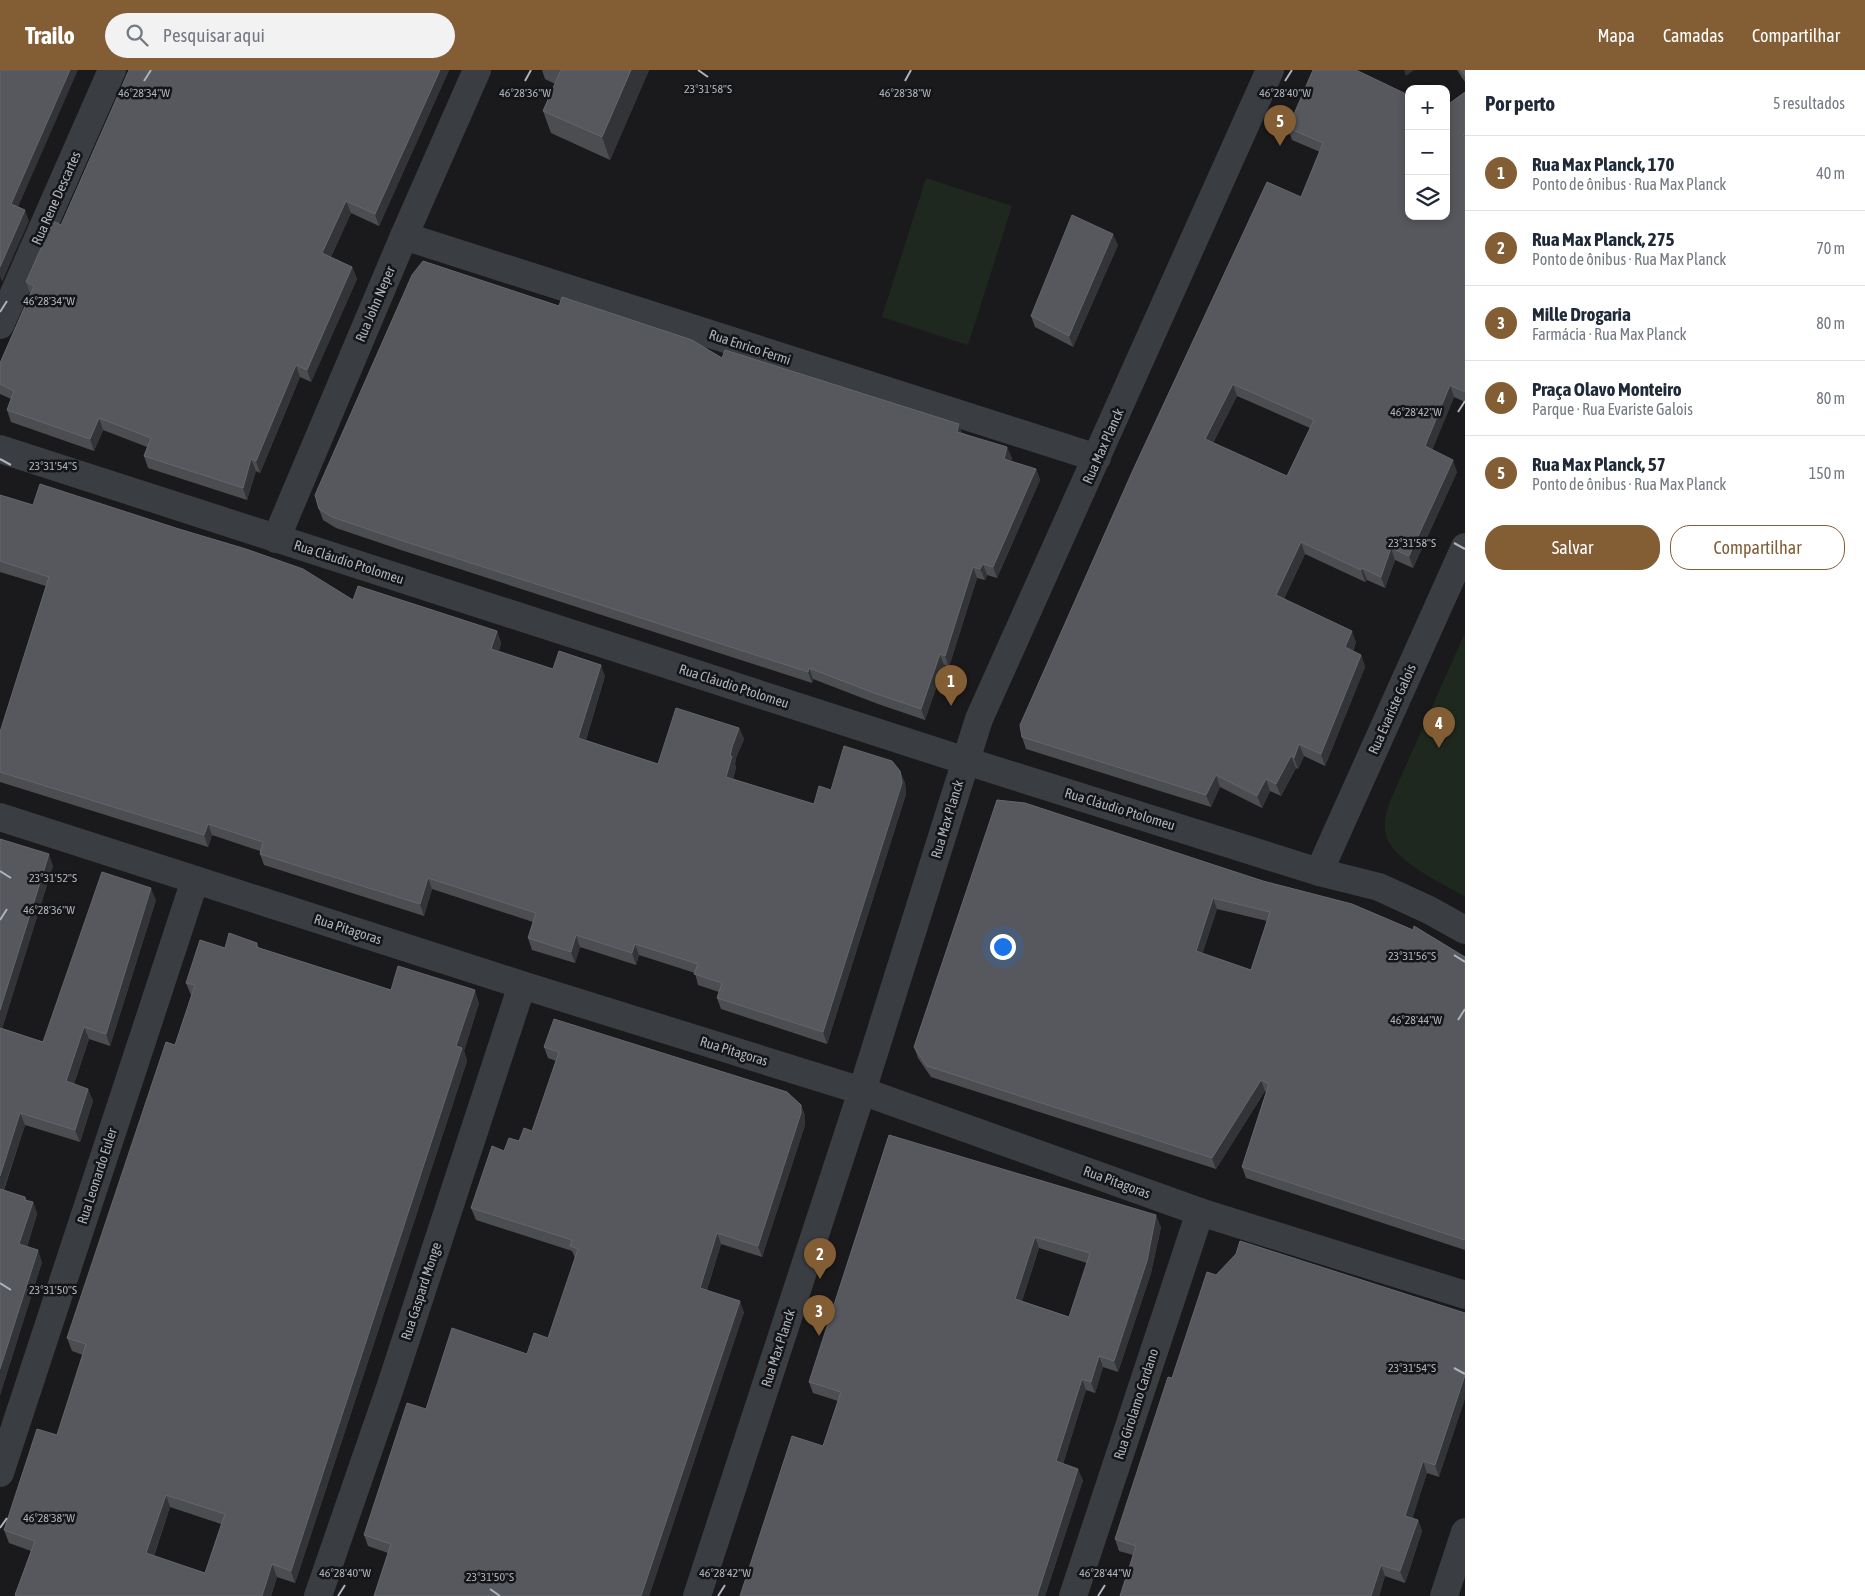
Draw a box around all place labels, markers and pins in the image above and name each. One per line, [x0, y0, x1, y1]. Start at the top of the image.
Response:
pin: 5 [1264, 105, 1296, 146]
pin: 1 [935, 665, 967, 706]
pin: 4 [1423, 707, 1455, 748]
pin: 2 [804, 1238, 836, 1279]
pin: 3 [803, 1295, 835, 1336]

